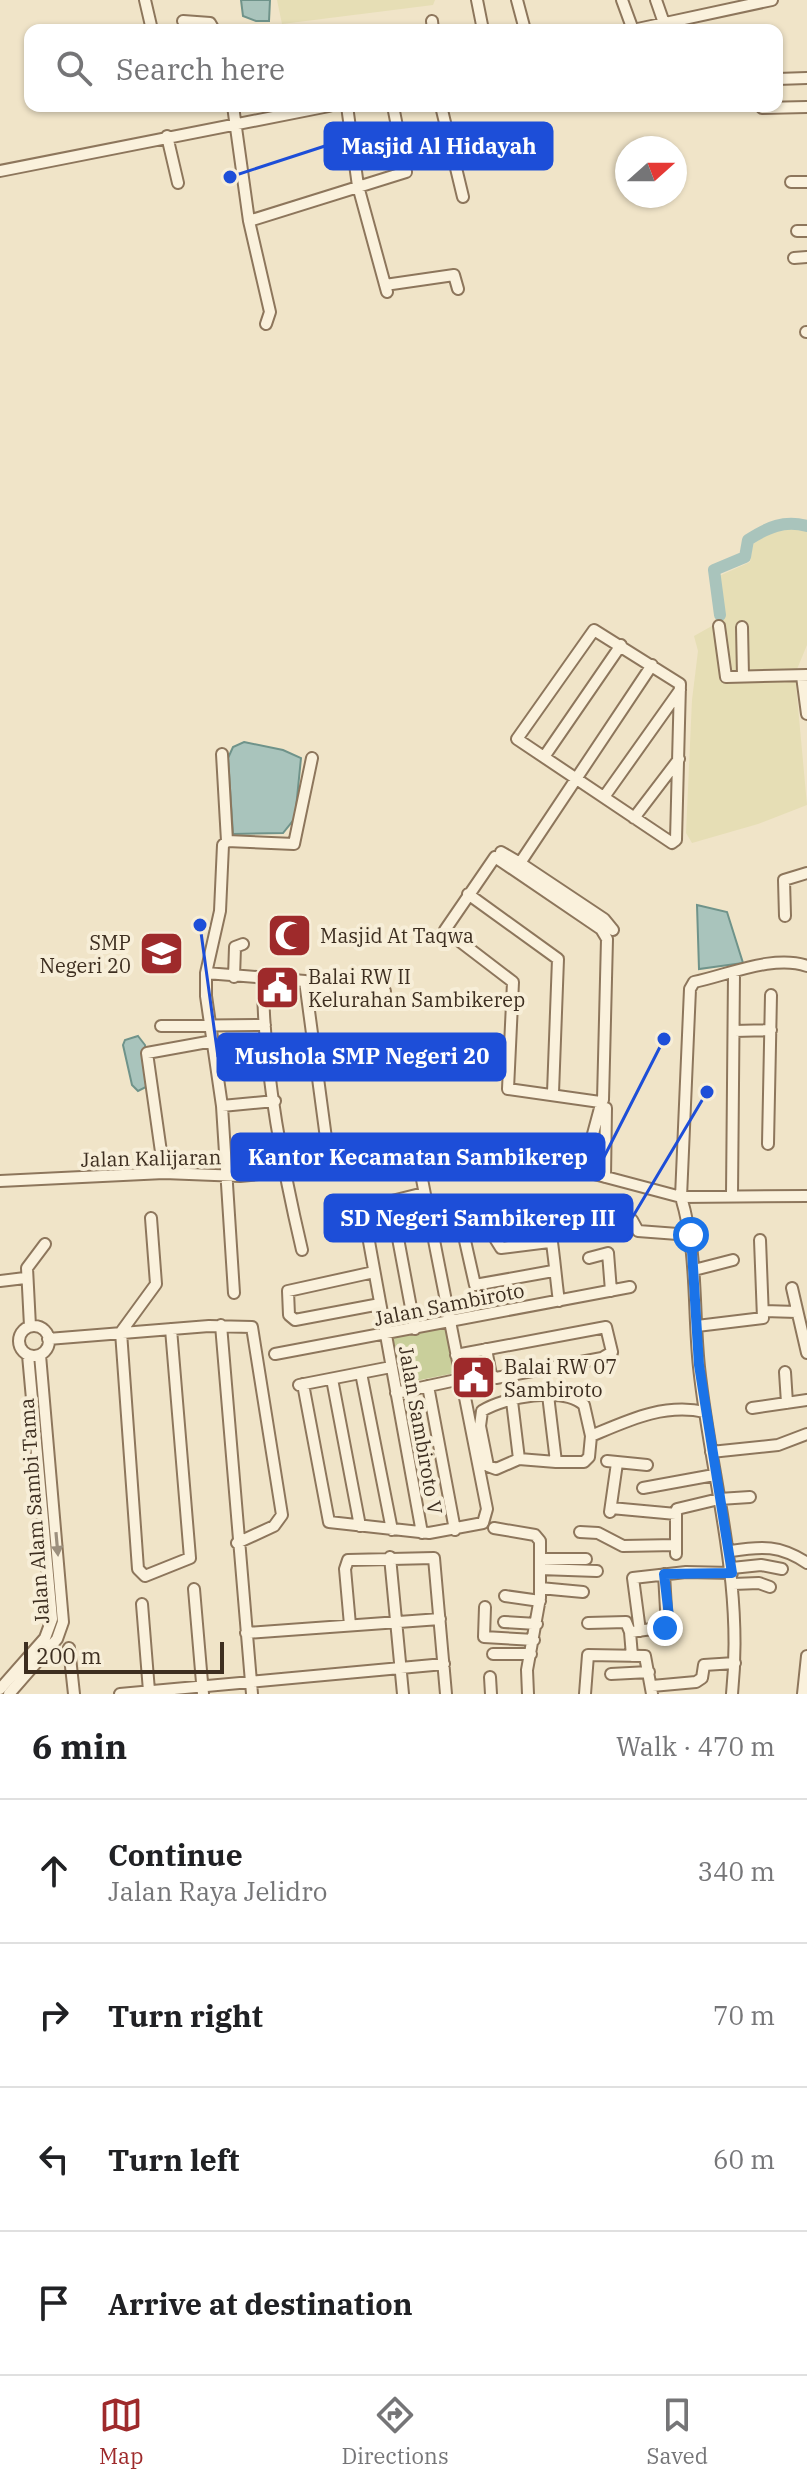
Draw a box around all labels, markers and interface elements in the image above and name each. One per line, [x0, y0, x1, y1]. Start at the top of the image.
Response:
search box [24, 24, 783, 112]
icon: search [52, 46, 96, 90]
text: Search here [116, 49, 285, 88]
callout: Masjid Al Hidayah [325, 123, 552, 169]
text: Masjid Al Hidayah [341, 131, 537, 160]
north arrow [615, 136, 687, 208]
mosque icon: Masjid At Taqwa [265, 911, 313, 959]
place label: Masjid At Taqwa [320, 922, 474, 949]
place label: SMP Negeri 20 [40, 929, 131, 979]
school or university icon: SMP Negeri 20 [138, 929, 186, 977]
public building icon: Balai RW II Kelurahan Sambikerep [253, 963, 301, 1011]
place label: Balai RW II Kelurahan Sambikerep [308, 963, 525, 1013]
callout: Mushola SMP Negeri 20 [218, 1034, 505, 1080]
text: Mushola SMP Negeri 20 [235, 1041, 489, 1070]
callout: Kantor Kecamatan Sambikerep [232, 1134, 604, 1180]
text: Kantor Kecamatan Sambikerep [248, 1142, 588, 1171]
street label: Jalan Kalijaran [80, 1143, 222, 1173]
callout: SD Negeri Sambikerep III [325, 1195, 632, 1241]
text: SD Negeri Sambikerep III [340, 1203, 616, 1232]
route start [673, 1217, 709, 1253]
street label: Jalan Sambiroto [371, 1276, 527, 1332]
street label: Jalan Sambiroto V [393, 1344, 449, 1516]
place label: Balai RW 07 Sambiroto [504, 1353, 617, 1403]
public building icon: Balai RW 07 Sambiroto [449, 1354, 497, 1402]
street label: Jalan Alam Sambi Tama [13, 1397, 55, 1625]
one-way arrow [51, 1532, 64, 1557]
route end [647, 1610, 683, 1646]
scale bar [24, 1638, 224, 1674]
text: 200 m [36, 1641, 102, 1670]
text: 6 min [32, 1724, 127, 1768]
text: Walk · 470 m [616, 1729, 775, 1763]
text: Continue [108, 1835, 243, 1874]
icon: ahead [32, 1849, 76, 1893]
text: 340 m [697, 1854, 775, 1888]
text: Jalan Raya Jelidro [108, 1874, 327, 1908]
icon: right [32, 1993, 76, 2037]
text: Turn right [108, 1996, 263, 2035]
text: 70 m [713, 1998, 775, 2032]
icon: left [32, 2137, 76, 2181]
text: Turn left [108, 2140, 240, 2179]
text: 60 m [713, 2142, 775, 2176]
icon: arrive [32, 2281, 76, 2325]
text: Arrive at destination [108, 2284, 413, 2323]
tab: Map [99, 2393, 144, 2470]
tab: Directions [341, 2393, 449, 2470]
tab: Saved [646, 2393, 708, 2470]

